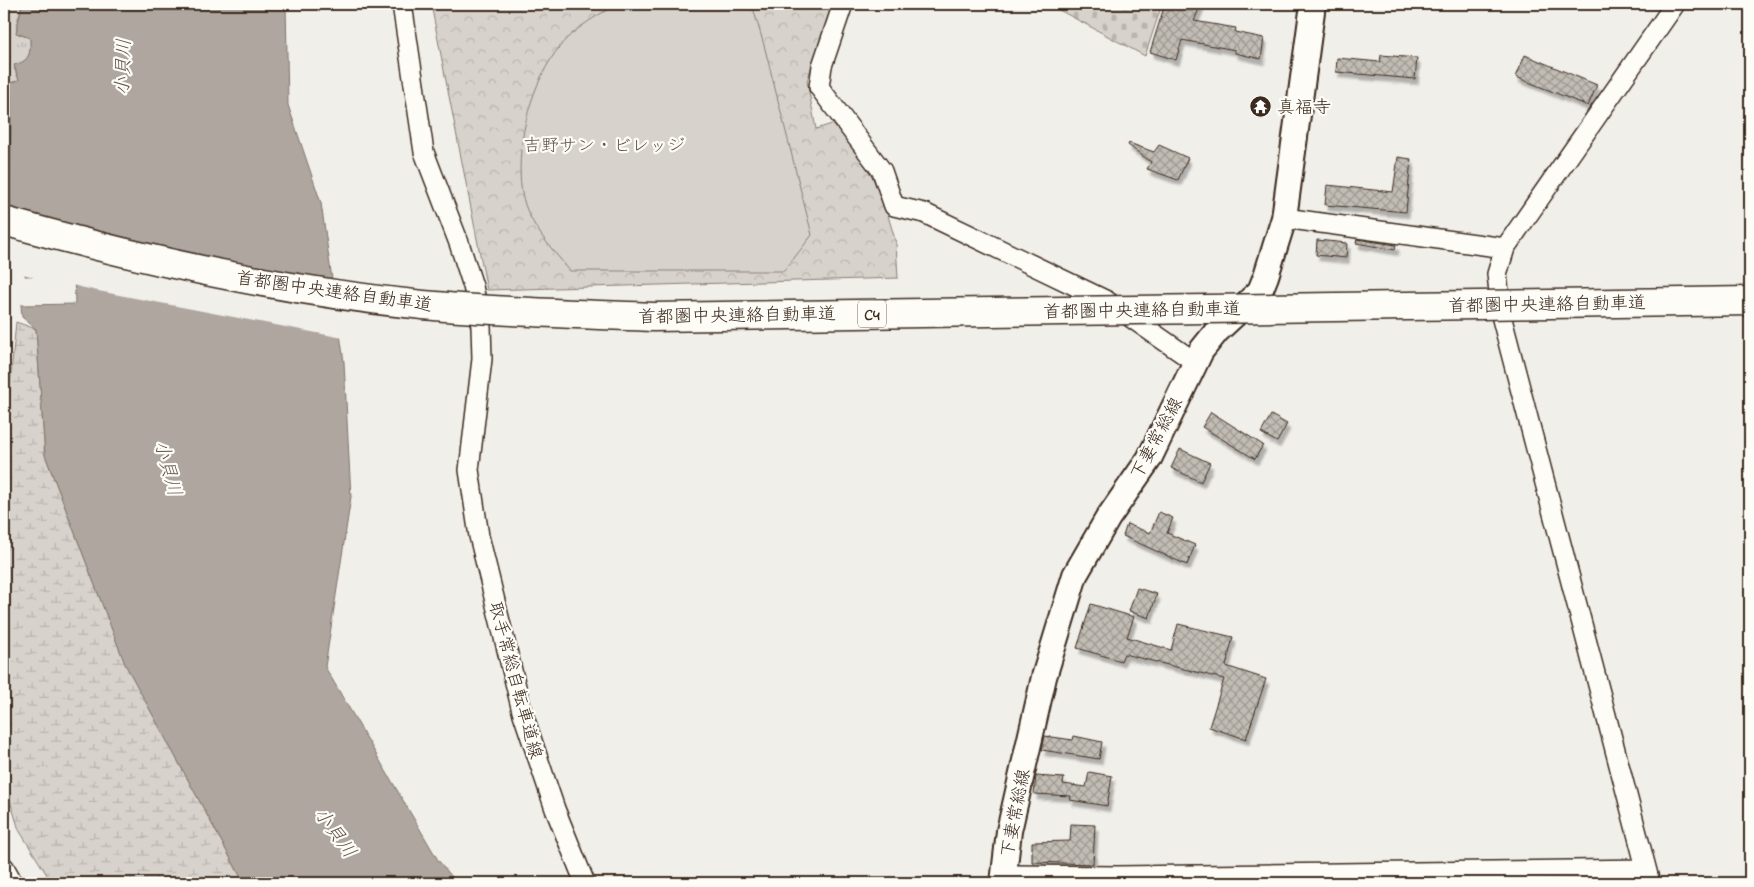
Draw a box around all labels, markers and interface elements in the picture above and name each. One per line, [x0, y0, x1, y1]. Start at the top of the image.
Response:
water label: 小貝川 [110, 38, 139, 96]
temple icon: 真福寺 [1249, 95, 1273, 119]
place label: 真福寺 [1277, 96, 1331, 122]
park label: 吉野サン・ビレッジ [523, 134, 685, 160]
street label: 首都圏中央連絡自動車道 [234, 266, 434, 320]
street label: 首都圏中央連絡自動車道 [1448, 291, 1646, 321]
street label: 首都圏中央連絡自動車道 [1043, 297, 1241, 327]
road number: C4 [858, 300, 886, 328]
street label: 首都圏中央連絡自動車道 [638, 302, 836, 332]
street label: 下妻常総線 [1125, 393, 1190, 485]
water label: 小貝川 [146, 438, 187, 500]
street label: 取手常総自転車道線 [481, 599, 548, 762]
street label: 下妻常総線 [996, 767, 1038, 860]
water label: 小貝川 [306, 802, 362, 864]

